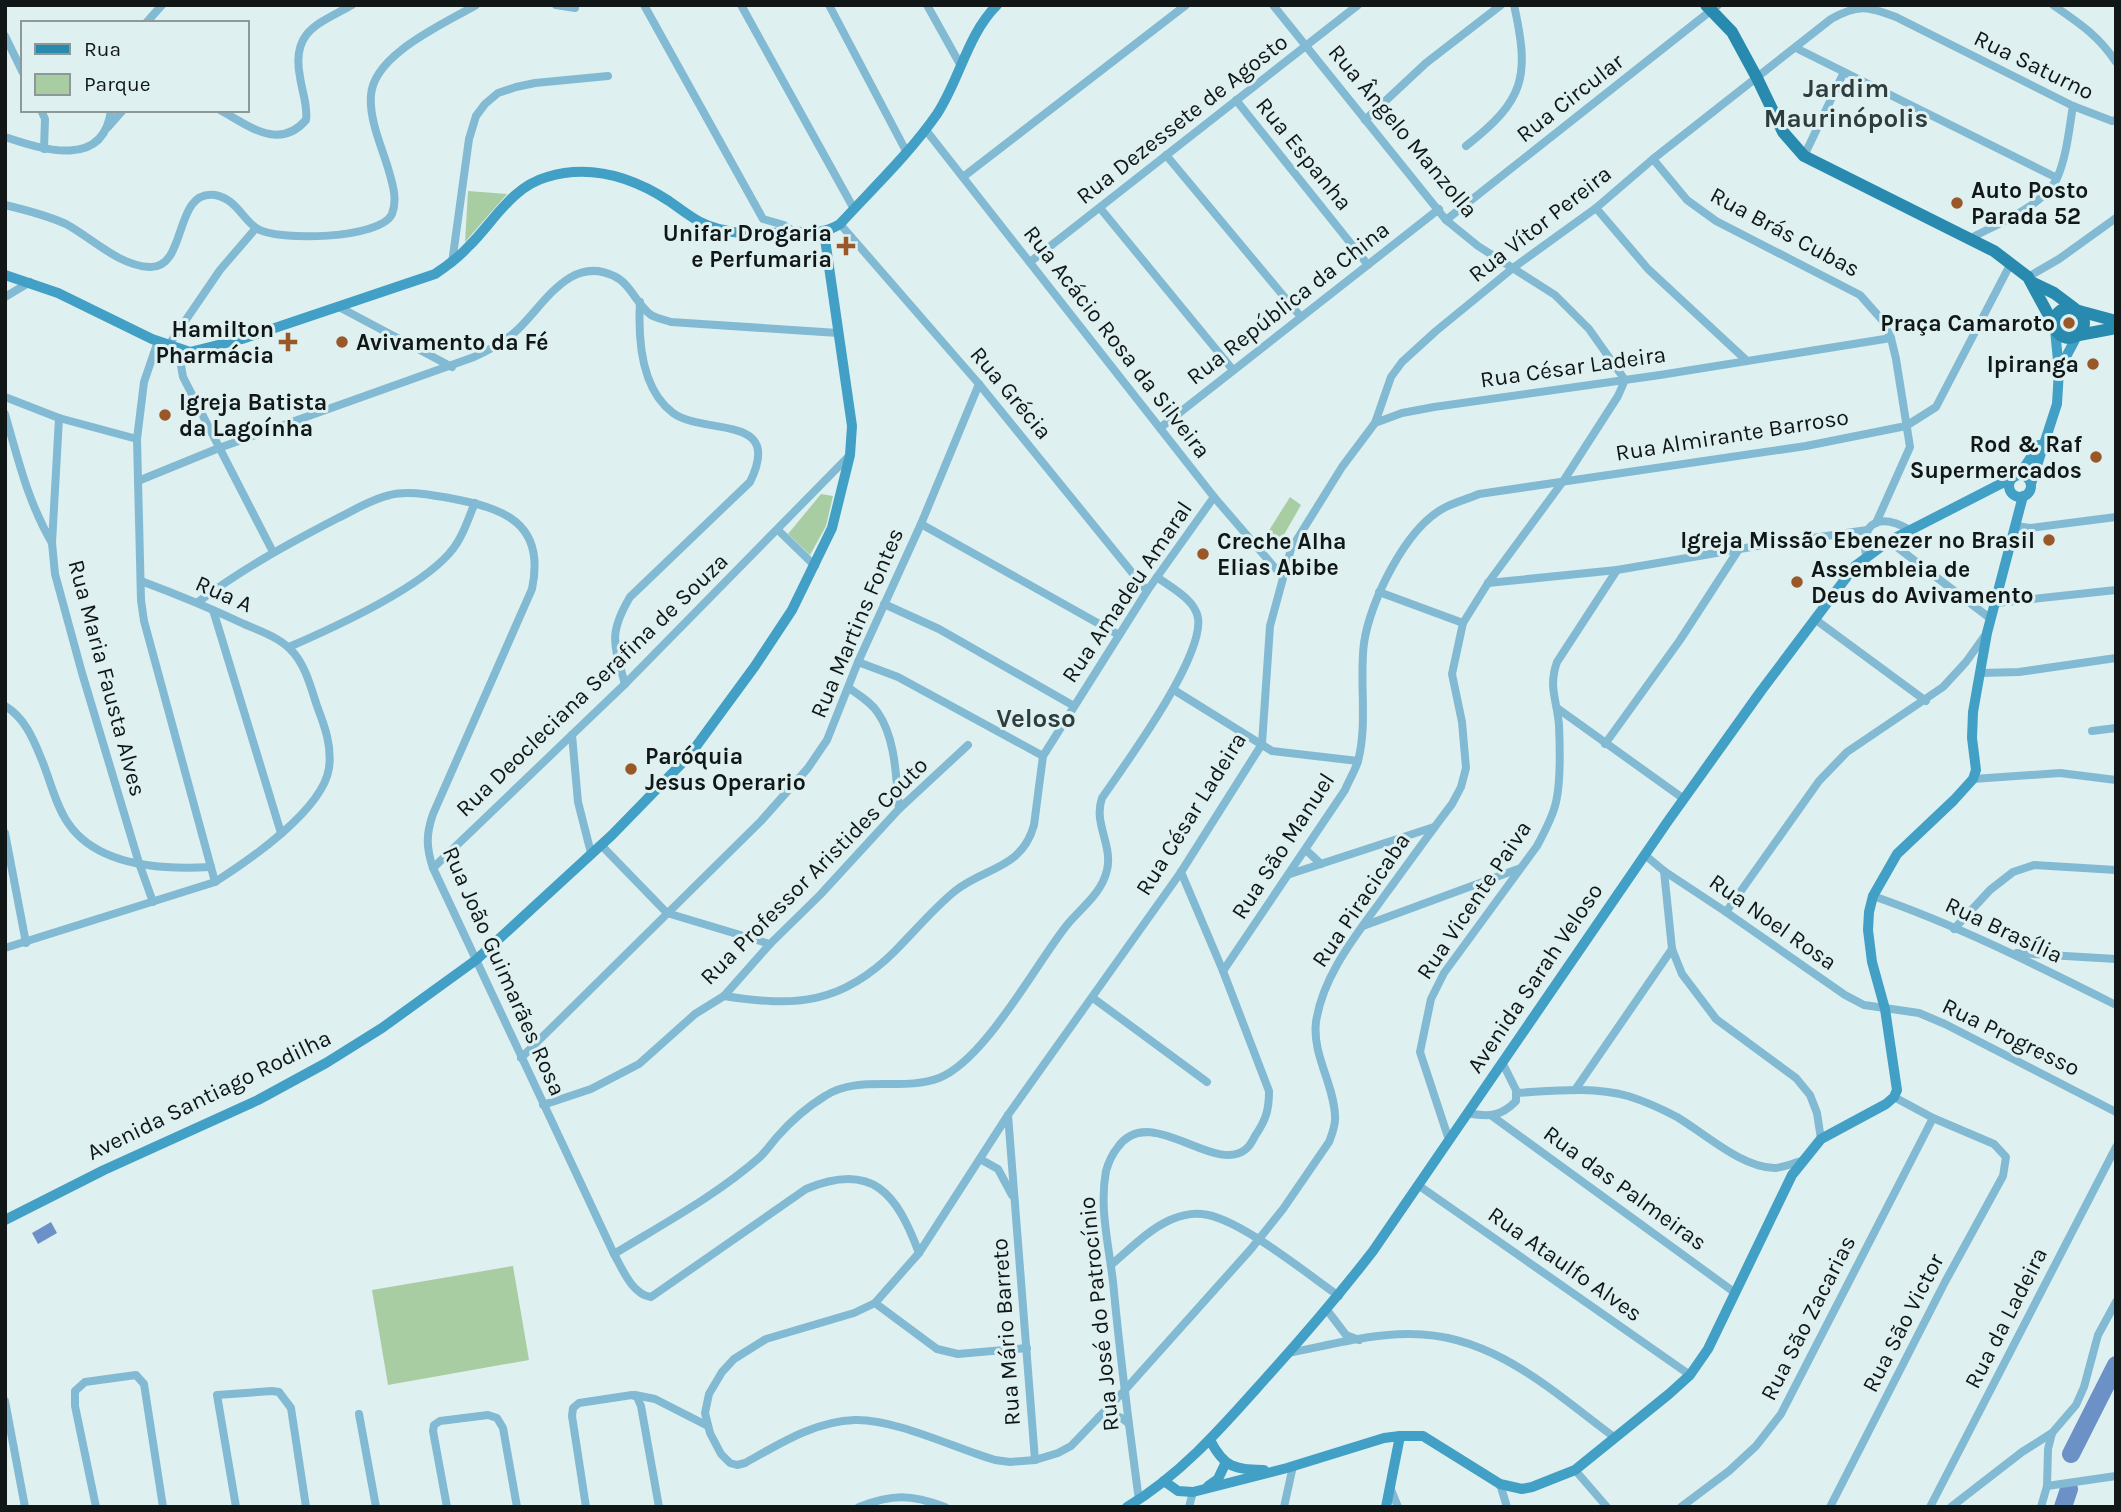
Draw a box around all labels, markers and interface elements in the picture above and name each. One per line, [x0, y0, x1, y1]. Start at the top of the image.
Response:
legend [21, 21, 248, 112]
street label: Rua Saturno [1970, 24, 2098, 106]
street label: Rua Dezessete de Agosto [1071, 28, 1293, 210]
text: Rua [84, 37, 121, 61]
street label: Rua Ângelo Manzolla [1323, 39, 1483, 223]
street label: Rua Circular [1511, 47, 1630, 148]
text: Parque [84, 72, 151, 96]
district label: Jardim Maurinópolis [1764, 73, 1928, 134]
street label: Rua Espanha [1250, 92, 1358, 216]
street label: Rua Vítor Pereira [1463, 160, 1617, 288]
place label: Auto Posto Parada 52 [1971, 177, 2088, 230]
street label: Rua Brás Cubas [1706, 181, 1864, 283]
marker: Auto Posto Parada 52 [1949, 195, 1965, 211]
street label: Rua República da China [1181, 216, 1395, 390]
place label: Unifar Drogaria e Perfumaria [663, 220, 832, 273]
street label: Rua Acácio Rosa da Silveira [1018, 220, 1216, 464]
marker: Unifar Drogaria e Perfumaria [838, 238, 854, 254]
place label: Praça Camaroto [1880, 310, 2055, 337]
marker: Praça Camaroto [2061, 315, 2077, 331]
place label: Hamilton Pharmácia [155, 316, 274, 369]
place label: Avivamento da Fé [356, 329, 548, 356]
marker: Hamilton Pharmácia [280, 334, 296, 350]
marker: Avivamento da Fé [334, 334, 350, 350]
street label: Rua Grécia [965, 341, 1057, 445]
street label: Rua César Ladeira [1478, 341, 1668, 393]
place label: Ipiranga [1987, 351, 2079, 378]
marker: Ipiranga [2085, 356, 2101, 372]
place label: Igreja Batista da Lagoínha [179, 389, 327, 442]
street label: Rua Almirante Barroso [1613, 403, 1851, 467]
marker: Igreja Batista da Lagoínha [157, 407, 173, 423]
place label: Rod & Raf Supermercados [1910, 431, 2083, 484]
marker: Rod & Raf Supermercados [2088, 449, 2104, 465]
street label: Rua Amadeu Amaral [1056, 496, 1198, 688]
street label: Rua Martins Fontes [805, 524, 909, 722]
place label: Igreja Missão Ebenezer no Brasil [1680, 527, 2035, 554]
place label: Creche Alha Elias Abibe [1217, 528, 1346, 581]
marker: Igreja Missão Ebenezer no Brasil [2041, 532, 2057, 548]
marker: Creche Alha Elias Abibe [1195, 546, 1211, 562]
street label: Rua Deocleciana Serafina de Souza [450, 548, 734, 822]
place label: Assembleia de Deus do Avivamento [1811, 556, 2034, 609]
street label: Rua Maria Fausta Alves [62, 557, 152, 799]
street label: Rua A [191, 570, 257, 618]
marker: Assembleia de Deus do Avivamento [1789, 574, 1805, 590]
district label: Veloso [996, 703, 1076, 734]
street label: Rua César Ladeira [1130, 727, 1252, 901]
place label: Paróquia Jesus Operario [645, 743, 806, 796]
street label: Rua Professor Aristides Couto [695, 752, 933, 990]
marker: Paróquia Jesus Operario [623, 761, 639, 777]
street label: Rua São Manuel [1226, 768, 1340, 924]
street label: Rua Vicente Paiva [1411, 815, 1537, 985]
street label: Rua Piracicaba [1306, 828, 1416, 972]
street label: Rua João Guimarães Rosa [437, 842, 571, 1100]
street label: Rua Noel Rosa [1704, 868, 1842, 976]
street label: Avenida Sarah Veloso [1461, 878, 1609, 1078]
street label: Rua Brasília [1941, 891, 2067, 969]
street label: Rua Progresso [1938, 992, 2084, 1082]
street label: Avenida Santiago Rodilha [83, 1024, 335, 1166]
street label: Rua das Palmeiras [1538, 1120, 1712, 1256]
street label: Rua José do Patrocínio [1073, 1195, 1125, 1433]
street label: Rua Ataulfo Alves [1483, 1201, 1647, 1327]
street label: Rua São Zacarias [1755, 1231, 1861, 1405]
street label: Rua Mário Barreto [986, 1237, 1026, 1427]
street label: Rua da Ladeira [1959, 1243, 2053, 1393]
street label: Rua São Victor [1856, 1249, 1950, 1397]

